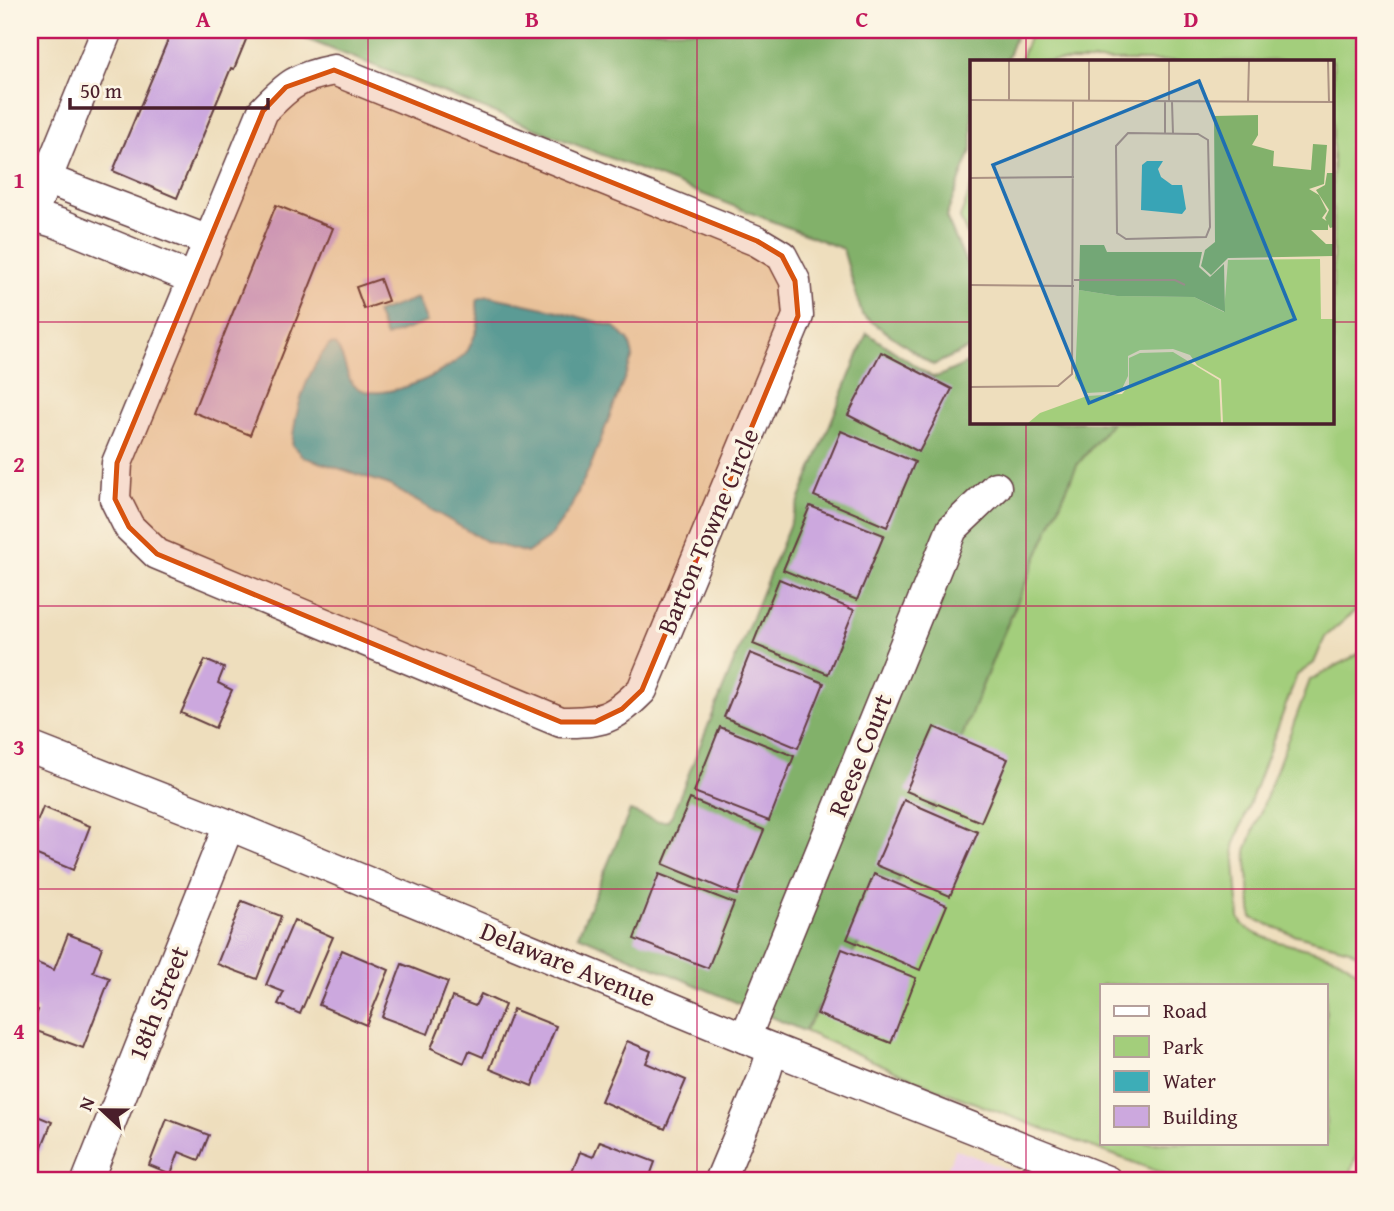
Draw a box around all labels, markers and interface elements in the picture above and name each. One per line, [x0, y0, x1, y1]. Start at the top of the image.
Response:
text: A [196, 2, 211, 35]
text: B [525, 2, 539, 35]
text: C [855, 2, 869, 35]
text: D [1184, 2, 1199, 35]
inset map [970, 60, 1334, 424]
scale bar [70, 66, 268, 110]
text: 50 m [80, 75, 122, 106]
text: 1 [13, 163, 25, 196]
street label: Barton Towne Circle [647, 422, 769, 640]
text: 2 [13, 447, 25, 480]
street label: Reese Court [817, 688, 902, 822]
text: 3 [13, 730, 25, 763]
street label: Delaware Avenue [475, 911, 662, 1016]
street label: 18th Street [117, 940, 198, 1066]
legend [1100, 984, 1328, 1144]
text: Road [1163, 995, 1208, 1026]
text: 4 [13, 1014, 25, 1047]
text: Park [1163, 1031, 1204, 1062]
text: Water [1163, 1065, 1216, 1096]
north arrow [66, 1074, 136, 1144]
text: N [71, 1092, 102, 1115]
text: Building [1163, 1101, 1238, 1132]

